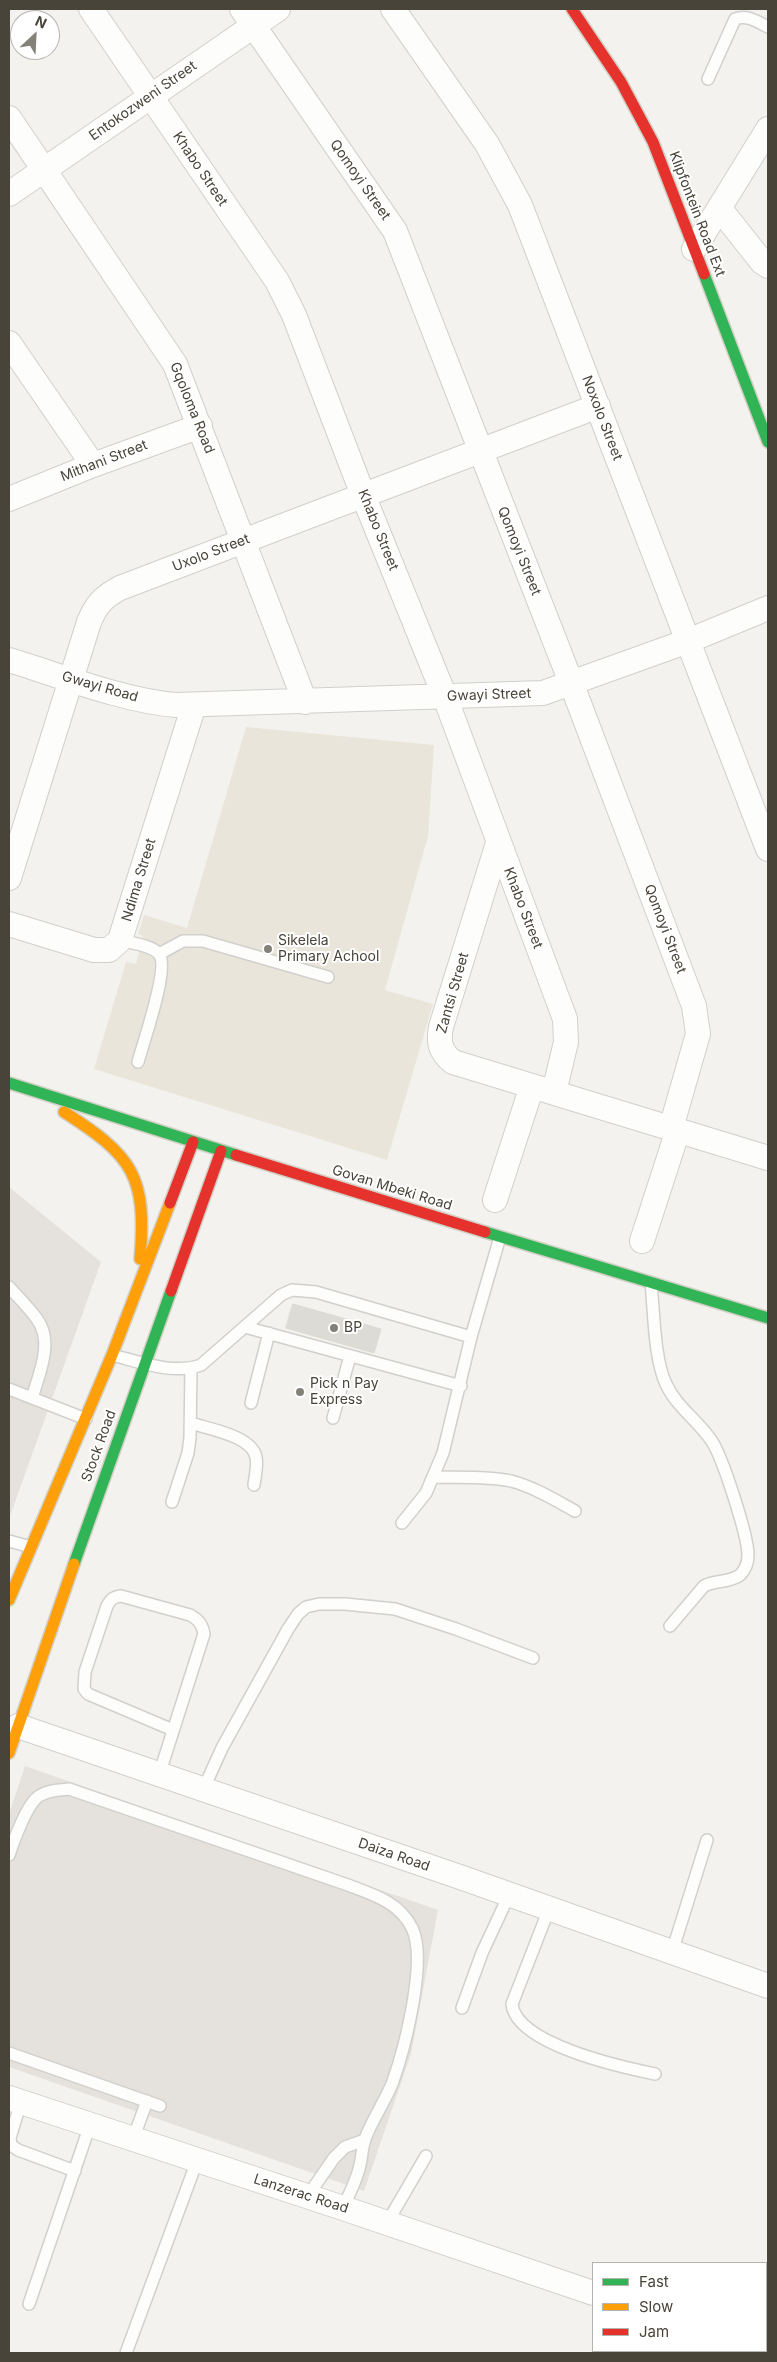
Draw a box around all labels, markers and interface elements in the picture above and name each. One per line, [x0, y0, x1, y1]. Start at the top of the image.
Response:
north arrow [10, 10, 60, 60]
text: N [33, 12, 50, 32]
street label: Entokozweni Street [86, 58, 200, 144]
street label: Khabo Street [169, 129, 231, 209]
street label: Qomoyi Street [326, 137, 394, 223]
street label: Klipfontein Road Ext [665, 149, 729, 279]
street label: Gqoloma Road [166, 360, 218, 456]
street label: Noxolo Street [578, 373, 626, 463]
street label: Mithani Street [58, 437, 150, 485]
street label: Khabo Street [354, 487, 402, 573]
street label: Qomoyi Street [494, 504, 544, 598]
street label: Uxolo Street [170, 531, 252, 575]
street label: Gwayi Road [60, 668, 140, 706]
street label: Gwayi Street [447, 685, 531, 705]
street label: Ndima Street [118, 836, 160, 924]
street label: Khabo Street [500, 865, 546, 951]
street label: Qomoyi Street [640, 882, 690, 976]
place label: Sikelela Primary Achool [278, 933, 379, 966]
marker: Sikelela Primary Achool [262, 943, 274, 955]
street label: Zantsi Street [433, 951, 473, 1035]
street label: Govan Mbeki Road [330, 1162, 454, 1214]
place label: BP [344, 1320, 362, 1336]
marker: BP [328, 1322, 340, 1334]
place label: Pick n Pay Express [310, 1376, 379, 1408]
marker: Pick n Pay Express [294, 1386, 306, 1398]
street label: Stock Road [78, 1408, 120, 1484]
street label: Daiza Road [356, 1835, 432, 1875]
street label: Lanzerac Road [252, 2171, 350, 2217]
legend [592, 2262, 767, 2352]
text: Fast [639, 2272, 669, 2291]
text: Slow [639, 2297, 673, 2316]
text: Jam [639, 2322, 669, 2341]

